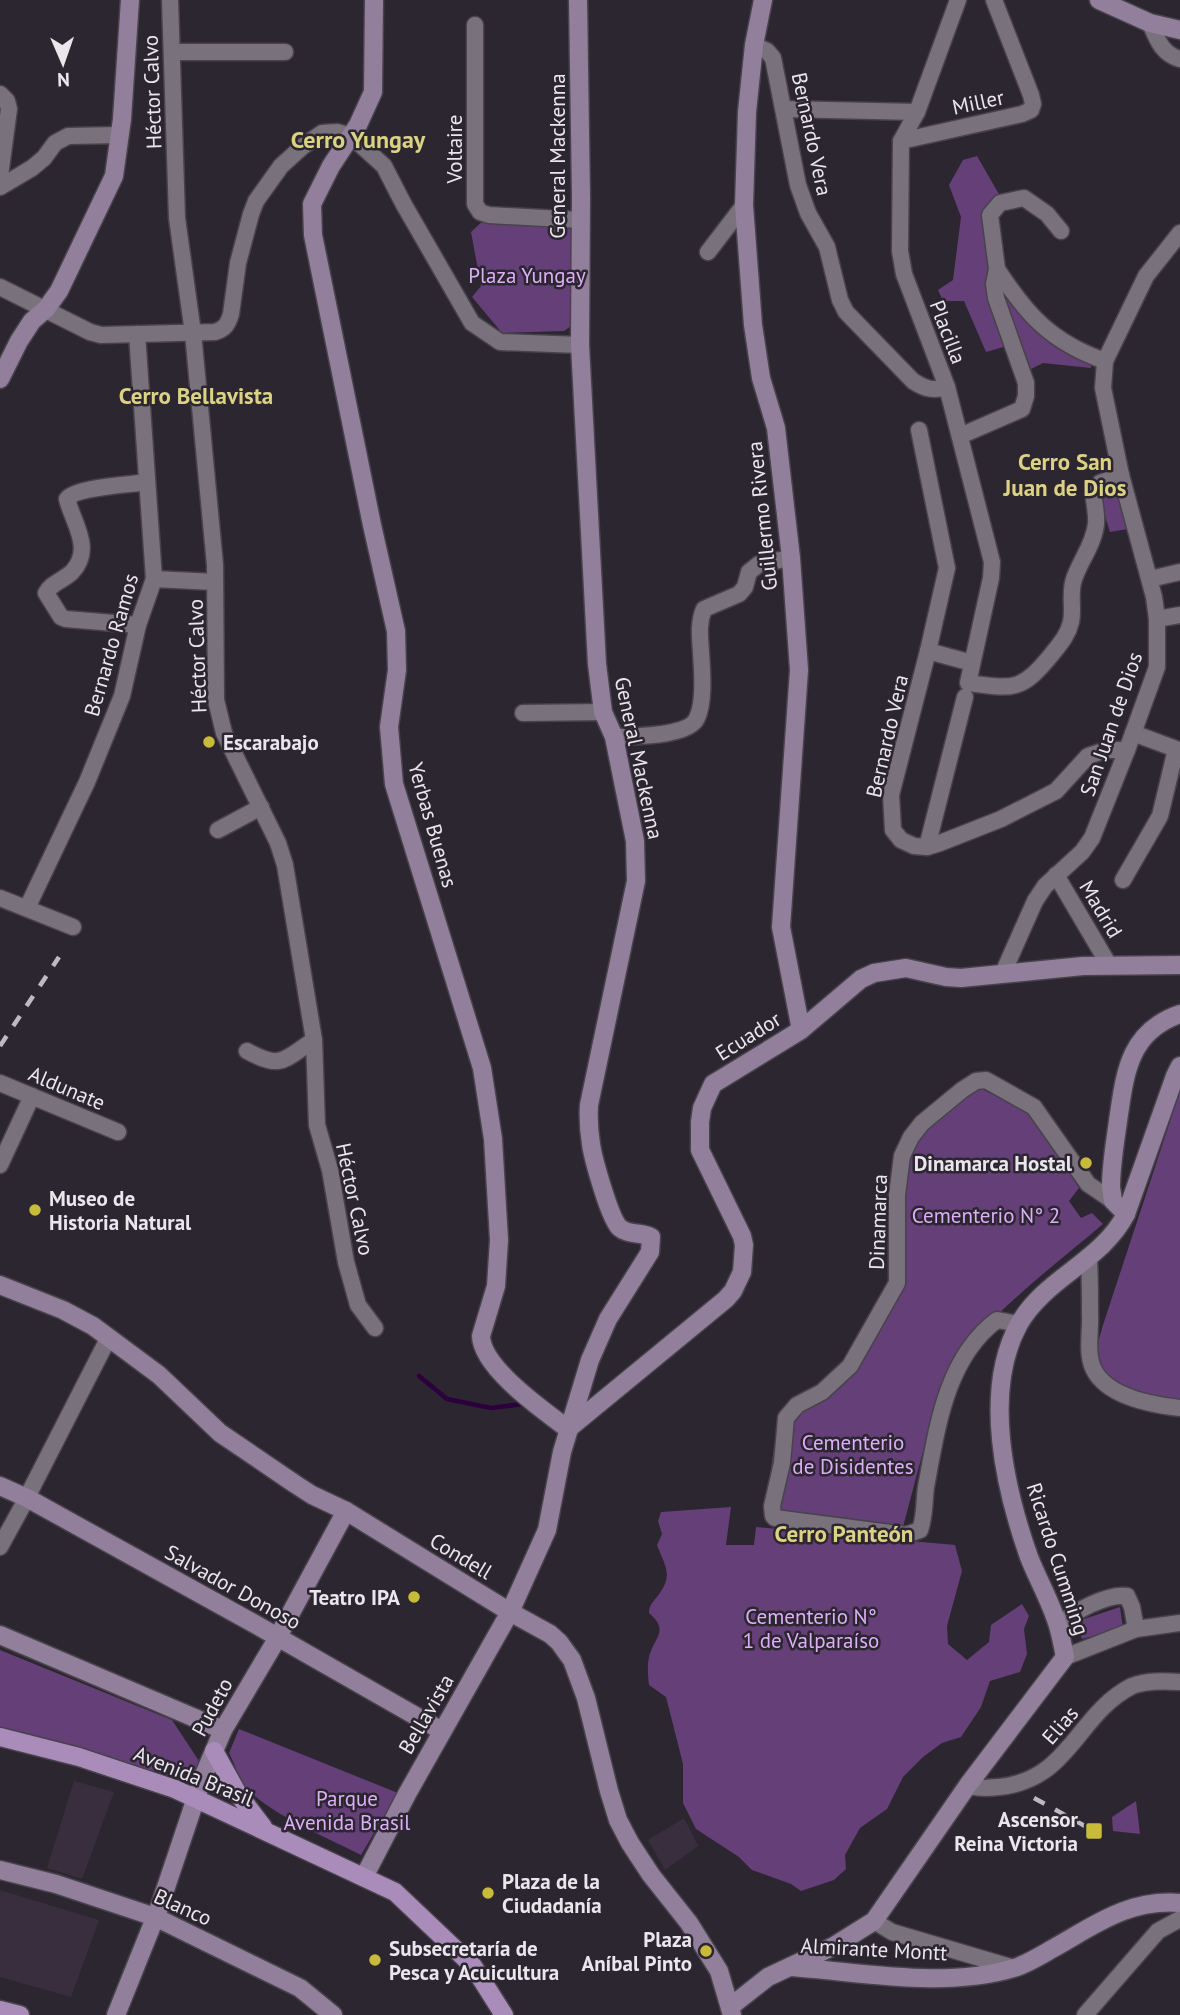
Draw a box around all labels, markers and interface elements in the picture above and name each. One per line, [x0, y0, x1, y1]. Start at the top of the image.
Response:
north arrow [28, 28, 98, 98]
street label: Héctor Calvo [137, 34, 167, 150]
text: N [57, 68, 70, 92]
street label: Bernardo Vera [786, 70, 838, 198]
street label: General Mackenna [544, 73, 571, 239]
street label: Miller [950, 83, 1006, 121]
street label: Voltaire [441, 114, 468, 185]
district label: Cerro Yungay [291, 124, 426, 155]
park label: Plaza Yungay [468, 262, 586, 289]
street label: Placilla [924, 296, 972, 368]
district label: Cerro Bellavista [119, 381, 273, 410]
street label: Guillermo Rivera [741, 440, 783, 592]
district label: Cerro San Juan de Dios [1003, 447, 1127, 502]
street label: Bernardo Ramos [78, 571, 144, 719]
street label: Héctor Calvo [182, 598, 212, 714]
street label: San Juan de Dios [1074, 648, 1148, 800]
street label: Bernardo Vera [860, 672, 914, 800]
street label: General Mackenna [609, 674, 669, 842]
place label: Escarabajo [223, 729, 319, 756]
marker: Escarabajo [201, 734, 217, 750]
street label: Yerbas Buenas [402, 759, 464, 891]
street label: Madrid [1073, 875, 1129, 943]
street label: Ecuador [710, 1005, 786, 1067]
street label: Aldunate [25, 1060, 109, 1116]
street label: Héctor Calvo [330, 1140, 380, 1258]
place label: Dinamarca Hostal [914, 1150, 1073, 1177]
marker: Dinamarca Hostal [1078, 1155, 1094, 1171]
street label: Dinamarca [863, 1174, 893, 1270]
place label: Museo de Historia Natural [49, 1185, 192, 1236]
marker: Museo de Historia Natural [27, 1202, 43, 1218]
park label: Cementerio N° 2 [912, 1202, 1060, 1229]
park label: Cementerio de Disidentes [792, 1429, 914, 1480]
street label: Ricardo Cumming [1021, 1479, 1095, 1639]
district label: Cerro Panteón [775, 1519, 913, 1548]
street label: Condell [425, 1527, 497, 1585]
street label: Salvador Donoso [160, 1538, 306, 1636]
place label: Teatro IPA [309, 1584, 400, 1611]
marker: Teatro IPA [406, 1589, 422, 1605]
park label: Cementerio N° 1 de Valparaíso [743, 1603, 879, 1654]
street label: Bellavista [392, 1669, 460, 1759]
street label: Pudeto [185, 1673, 239, 1741]
street label: Elias [1036, 1700, 1084, 1750]
street label: Avenida Brasil [130, 1740, 258, 1812]
park label: Parque Avenida Brasil [284, 1785, 410, 1836]
place label: Ascensor Reina Victoria [954, 1806, 1079, 1857]
marker: Ascensor Reina Victoria [1084, 1821, 1104, 1841]
place label: Plaza de la Ciudadanía [502, 1868, 602, 1919]
street label: Blanco [150, 1882, 216, 1932]
marker: Plaza de la Ciudadanía [480, 1885, 496, 1901]
place label: Plaza Aníbal Pinto [581, 1926, 692, 1977]
street label: Almirante Montt [800, 1932, 948, 1966]
place label: Subsecretaría de Pesca y Acuicultura [389, 1935, 559, 1986]
marker: Plaza Aníbal Pinto [698, 1943, 714, 1959]
marker: Subsecretaría de Pesca y Acuicultura [367, 1952, 383, 1968]

